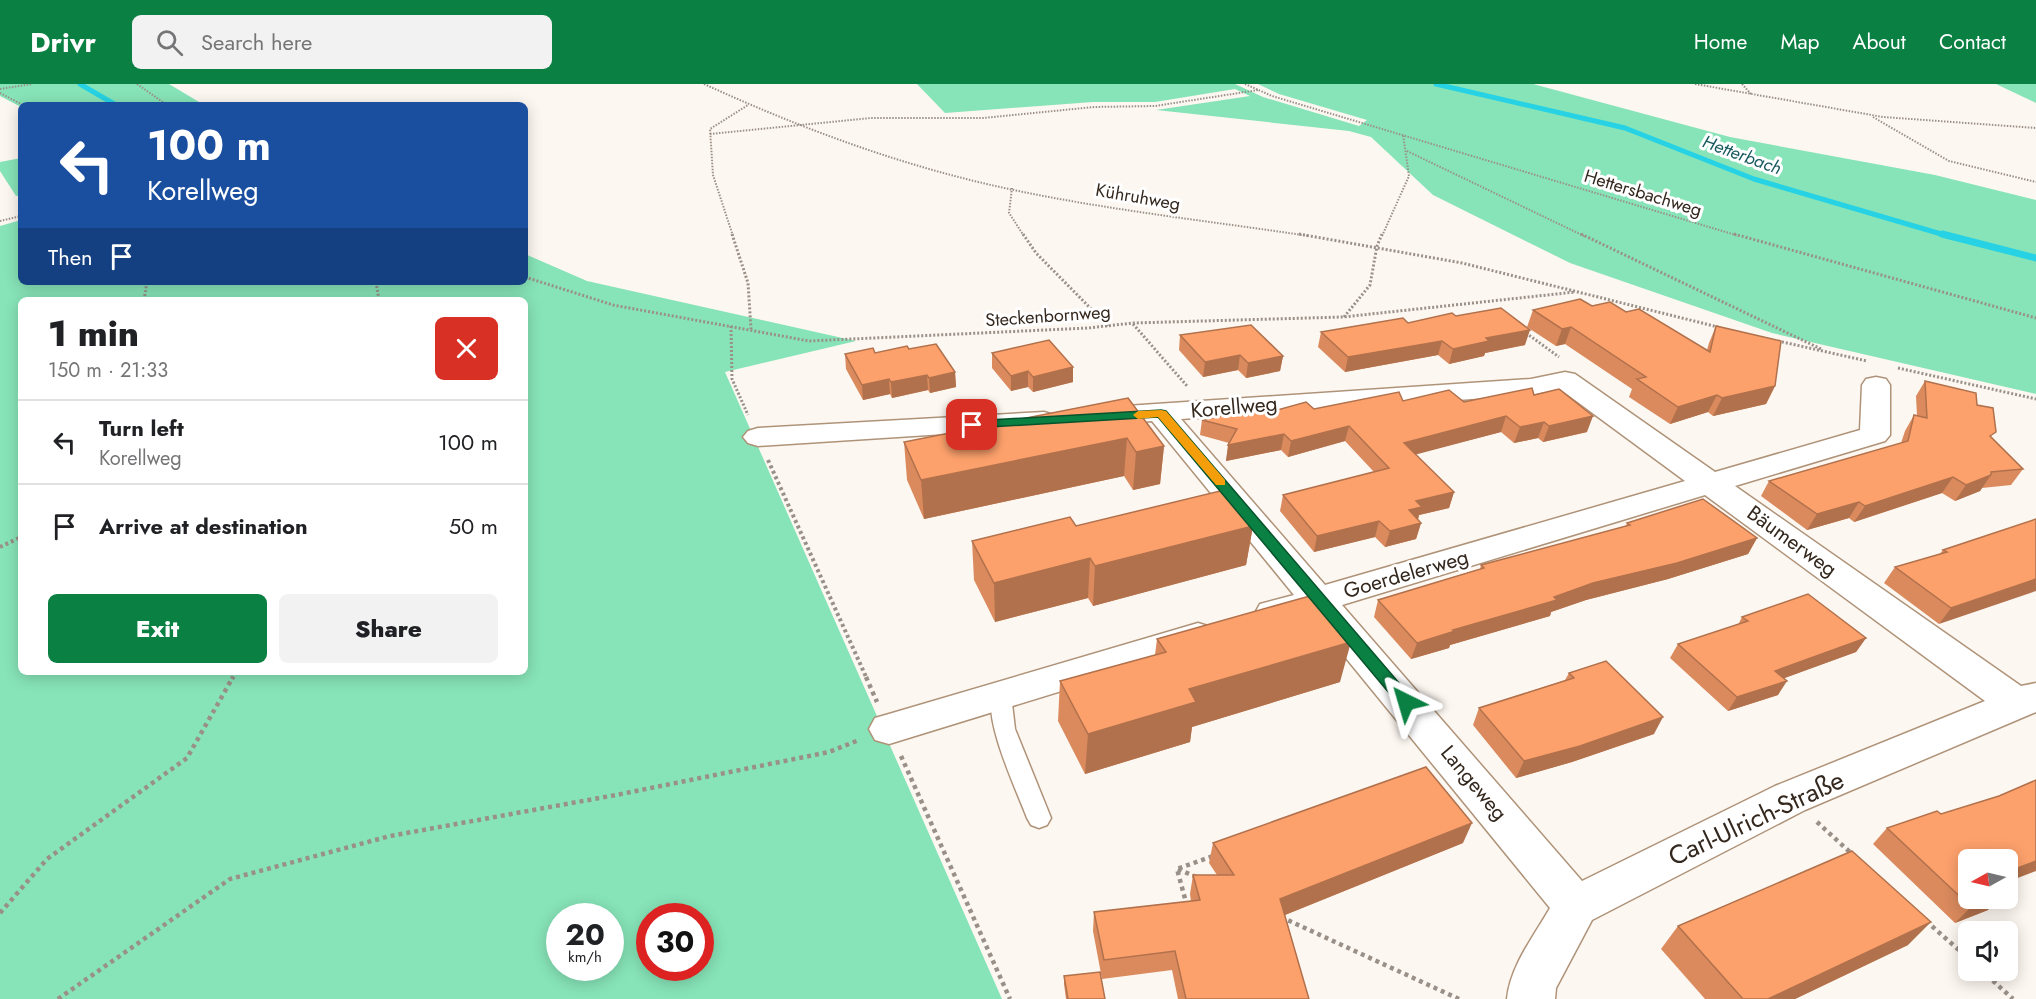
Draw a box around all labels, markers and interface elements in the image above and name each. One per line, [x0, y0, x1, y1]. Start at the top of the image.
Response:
search box [132, 15, 552, 69]
text: Drivr [30, 22, 96, 63]
icon: search [153, 26, 186, 59]
text: Search here [201, 26, 312, 58]
text: Home [1694, 27, 1747, 57]
text: Map [1780, 27, 1820, 57]
text: About [1853, 27, 1906, 57]
text: Contact [1939, 27, 2006, 57]
text: 100 m [147, 115, 271, 176]
icon: left [48, 126, 126, 204]
water label: Hetterbach [1699, 129, 1785, 181]
street label: Hettersbachweg [1581, 163, 1705, 223]
text: Korellweg [147, 171, 259, 210]
street label: Kühruhweg [1094, 177, 1182, 217]
icon: arrive [105, 240, 138, 273]
text: Then [48, 241, 93, 273]
street label: Steckenbornweg [984, 299, 1112, 333]
text: 1 min [48, 307, 139, 359]
button: close [435, 317, 498, 380]
text: 150 m · 21:33 [48, 356, 168, 385]
street label: Korellweg [1189, 388, 1279, 426]
pin [946, 399, 997, 450]
icon: arrive [955, 408, 988, 441]
text: Turn left [99, 412, 184, 444]
icon: left [48, 426, 81, 459]
text: 100 m [438, 426, 498, 458]
text: Korellweg [99, 444, 182, 473]
street label: Bäumerweg [1741, 498, 1843, 584]
icon: arrive [48, 510, 81, 543]
text: Arrive at destination [99, 510, 308, 542]
text: 50 m [449, 510, 498, 542]
street label: Goerdelerweg [1340, 542, 1472, 606]
button: Exit [48, 594, 267, 663]
button: Share [279, 594, 498, 663]
position arrow [1374, 670, 1438, 734]
street label: Langeweg [1434, 739, 1514, 827]
street label: Carl-Ulrich-Straße [1662, 761, 1850, 875]
north arrow [1958, 849, 2018, 909]
map controls [1958, 849, 2018, 981]
speed limit sign: 30 [636, 903, 714, 981]
text: 20 [565, 913, 605, 956]
button: sound [1958, 921, 2018, 981]
text: km/h [568, 946, 602, 968]

